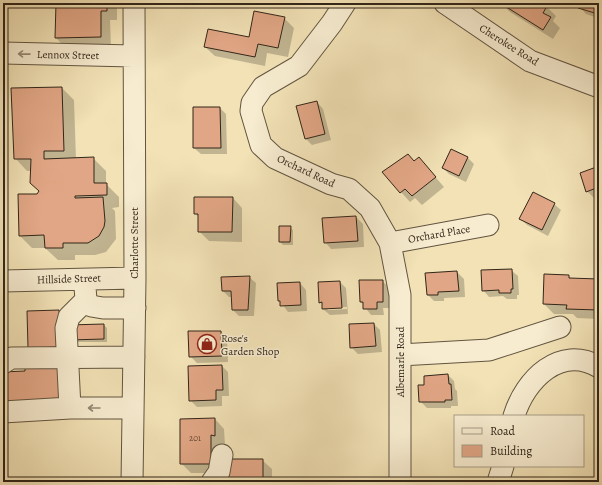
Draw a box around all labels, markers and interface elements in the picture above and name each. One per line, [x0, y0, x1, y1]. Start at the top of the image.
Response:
street label: Cherokee Road [476, 21, 542, 69]
street label: Lennox Street [37, 47, 100, 63]
one-way arrow [18, 50, 31, 57]
street label: Orchard Road [275, 151, 338, 191]
street label: Charlotte Street [127, 207, 142, 279]
street label: Orchard Place [407, 221, 471, 247]
street label: Hillside Street [37, 270, 102, 288]
street label: Albemarle Road [393, 327, 408, 398]
place label: Rose's Garden Shop [221, 331, 280, 359]
shop icon: Rose's Garden Shop [196, 333, 218, 355]
one-way arrow [88, 404, 101, 412]
legend [454, 415, 584, 467]
text: Road [490, 423, 516, 439]
house number: 201 [189, 432, 201, 444]
text: Building [490, 443, 532, 459]

